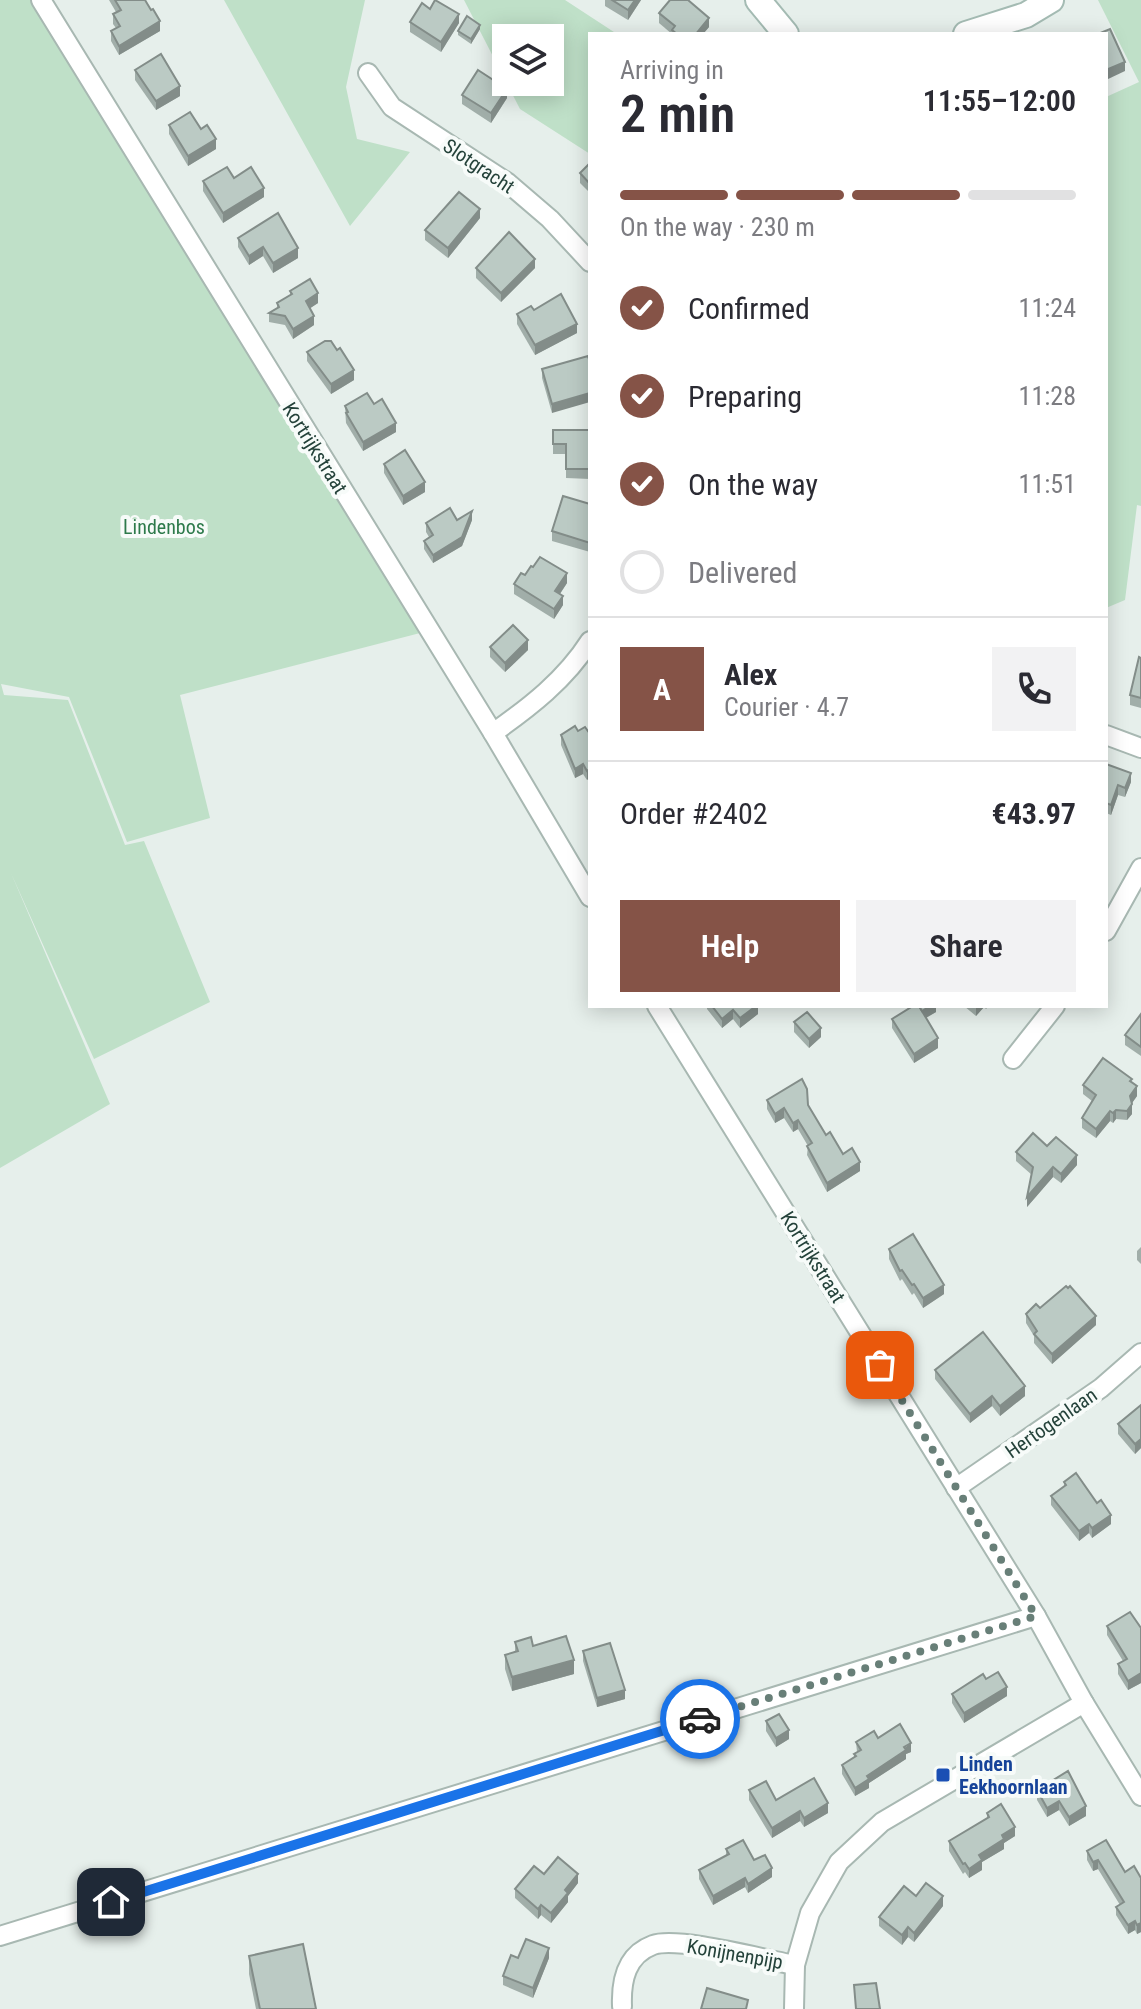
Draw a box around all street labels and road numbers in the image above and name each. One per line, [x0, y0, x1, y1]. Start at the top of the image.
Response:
street label: Slotgracht [439, 133, 519, 199]
street label: Kortrijkstraat [277, 398, 353, 498]
street label: Kortrijkstraat [775, 1207, 851, 1307]
street label: Hertogenlaan [1001, 1383, 1101, 1463]
street label: Konijnenpijp [685, 1934, 785, 1974]

